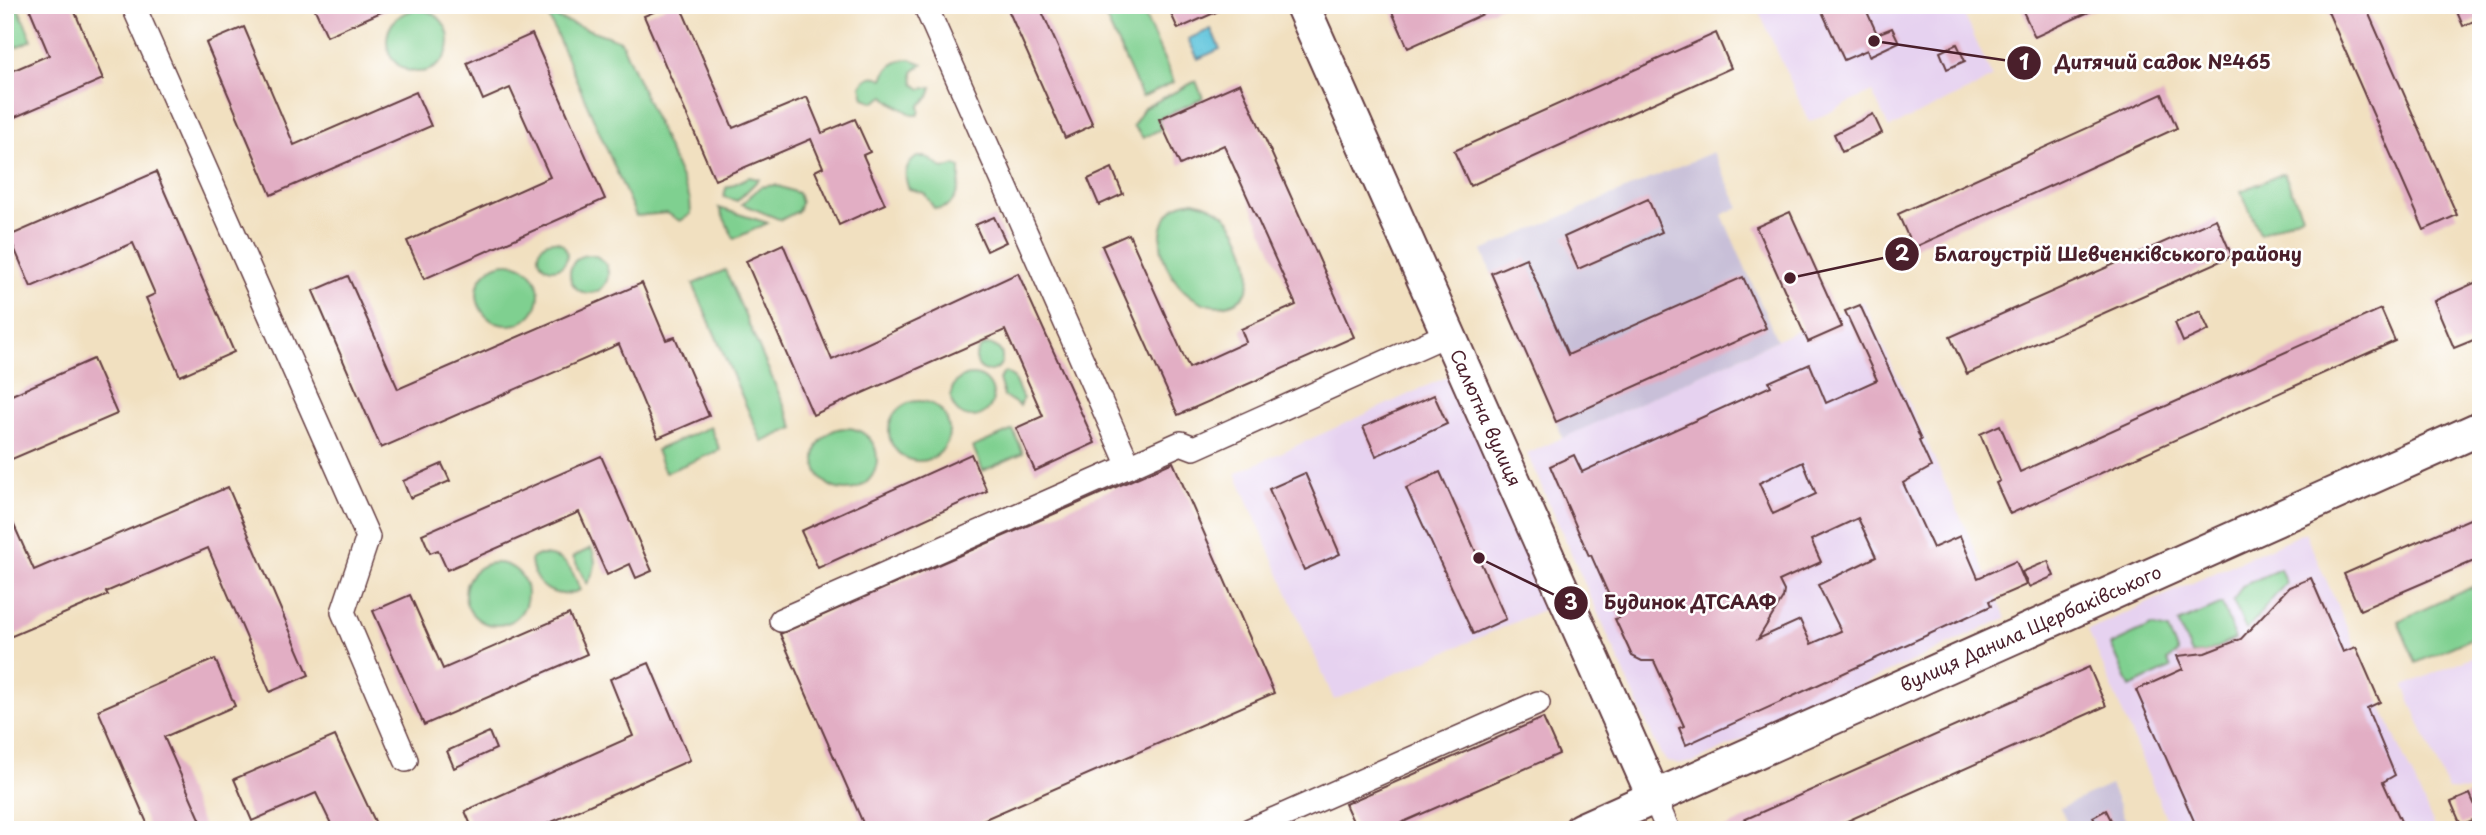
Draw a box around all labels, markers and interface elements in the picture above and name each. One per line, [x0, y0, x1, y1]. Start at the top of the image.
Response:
callout: Дитячий садок №465 [2006, 43, 2285, 83]
text: 1 [2019, 45, 2029, 77]
text: Дитячий садок №465 [2054, 47, 2271, 75]
callout: Благоустрій Шевченківського району [1885, 234, 2316, 274]
text: 2 [1895, 236, 1910, 268]
text: Благоустрій Шевченківського району [1934, 239, 2302, 267]
street label: Салютна вулиця [1444, 344, 1529, 490]
street label: вулиця Данила Щербаківського [1895, 558, 2166, 698]
callout: Будинок ДТСААФ [1554, 583, 1791, 623]
text: 3 [1564, 585, 1578, 617]
text: Будинок ДТСААФ [1604, 587, 1777, 615]

